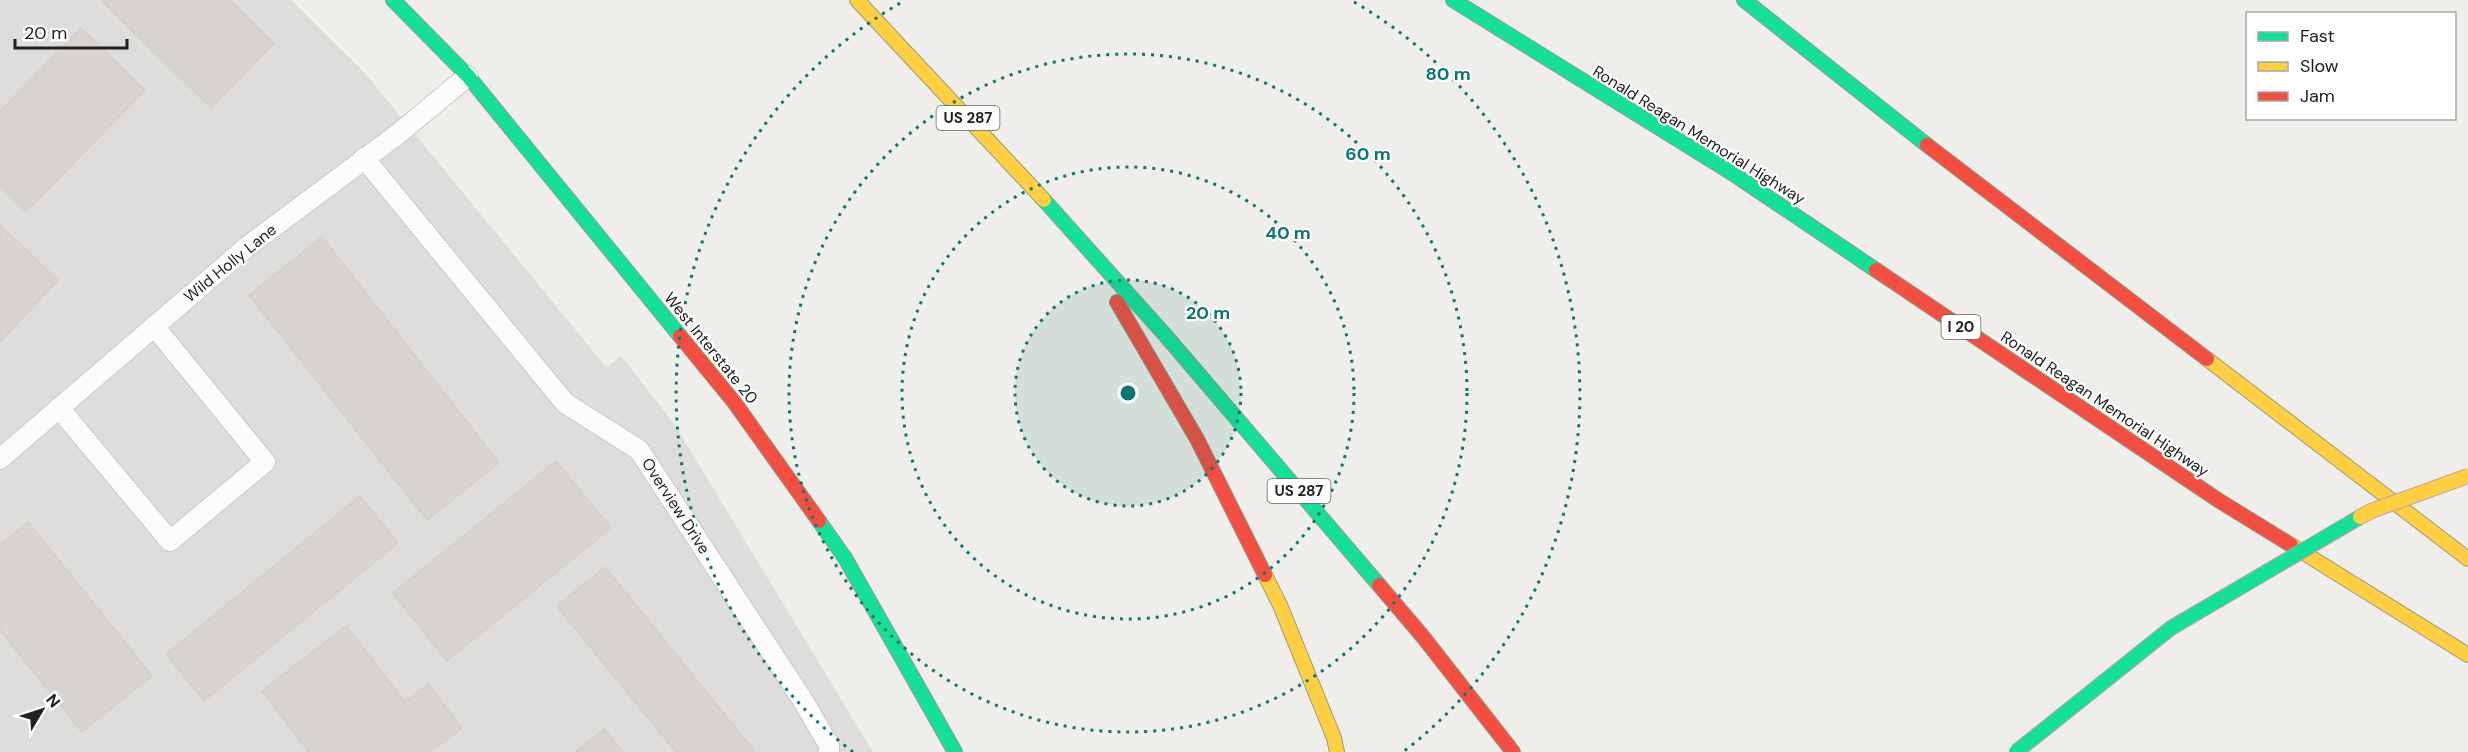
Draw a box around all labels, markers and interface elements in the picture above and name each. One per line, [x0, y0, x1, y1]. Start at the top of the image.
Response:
scale bar [15, 12, 128, 50]
legend [2246, 12, 2456, 120]
text: 20 m [24, 21, 67, 45]
text: Fast [2300, 24, 2335, 48]
text: Slow [2300, 54, 2339, 78]
street label: Ronald Reagan Memorial Highway [1589, 61, 1809, 209]
text: 80 m [1425, 62, 1471, 86]
text: Jam [2300, 84, 2335, 108]
road number: US 287 [936, 106, 1000, 130]
text: 60 m [1345, 142, 1391, 166]
street label: Wild Holly Lane [179, 219, 281, 307]
text: 40 m [1265, 221, 1311, 245]
street label: West Interstate 20 [659, 288, 763, 408]
text: 20 m [1186, 301, 1230, 325]
road number: I 20 [1942, 315, 1980, 339]
street label: Ronald Reagan Memorial Highway [1997, 326, 2213, 482]
centre of rings [1118, 383, 1138, 403]
street label: Overview Drive [637, 454, 715, 558]
road number: US 287 [1268, 479, 1330, 503]
north arrow [12, 680, 72, 740]
text: N [41, 690, 65, 712]

